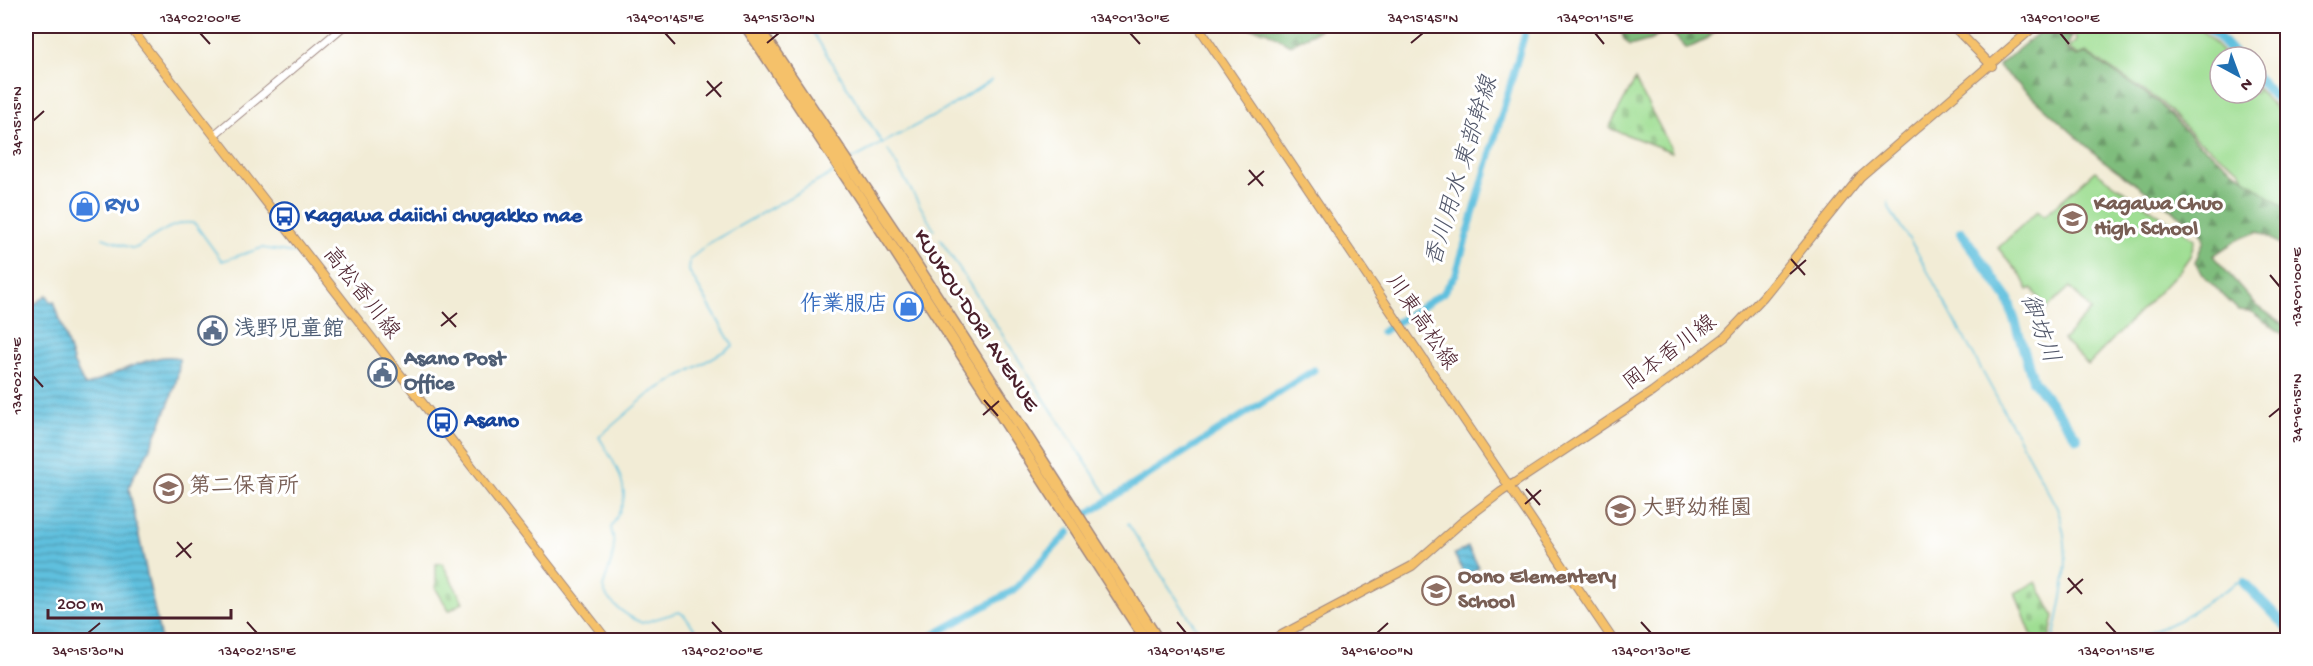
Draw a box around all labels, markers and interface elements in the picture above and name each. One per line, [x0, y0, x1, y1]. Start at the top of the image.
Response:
text: 134°02'00"E [159, 10, 241, 28]
text: 134°01'45"E [626, 10, 704, 28]
text: 34°15'30"N [742, 10, 815, 28]
text: 134°01'30"E [1090, 10, 1170, 28]
text: 34°15'45"N [1387, 10, 1458, 28]
text: 134°01'15"E [1556, 10, 1633, 28]
text: 134°01'00"E [2020, 10, 2100, 28]
north arrow [2208, 45, 2268, 105]
water label: 香川用水 東部幹線 [1419, 72, 1506, 271]
text: N [2235, 73, 2256, 95]
text: 34°15'15"N [9, 86, 27, 157]
shop icon: RYU [68, 190, 100, 222]
place label: Kagawa Chuo High School [2093, 192, 2224, 243]
place label: RYU [104, 193, 140, 219]
bus stop icon: Kagawa daiichi chugakko mae [268, 201, 300, 233]
school or university icon: Kagawa Chuo High School [2057, 202, 2089, 234]
place label: Kagawa daiichi chugakko mae [304, 204, 583, 230]
street label: KUUKOU-DORI AVENUE [906, 225, 1044, 418]
street label: 高松香川線 [316, 242, 405, 345]
text: 134°01'00"E [2289, 247, 2307, 327]
street label: 川東高松線 [1378, 270, 1462, 376]
shop icon: 作業服店 [893, 290, 925, 322]
water label: 御坊川 [2012, 290, 2064, 368]
place label: 作業服店 [800, 291, 888, 319]
street label: 岡本香川線 [1619, 310, 1723, 397]
public building icon: 浅野児童館 [197, 315, 229, 347]
place label: 浅野児童館 [234, 316, 344, 344]
text: 134°02'15"E [9, 337, 27, 415]
place label: Asano Post Office [403, 347, 507, 398]
public building icon: Asano Post Office [367, 357, 399, 389]
text: 34°16'15"N [2289, 373, 2307, 444]
bus stop icon: Asano [427, 406, 459, 438]
place label: Asano [463, 409, 520, 435]
school or university icon: 第二保育所 [152, 472, 184, 504]
place label: 第二保育所 [189, 474, 299, 501]
school or university icon: 大野幼稚園 [1605, 494, 1637, 526]
place label: 大野幼稚園 [1642, 496, 1752, 523]
place label: Oono Elementery School [1458, 565, 1616, 616]
school or university icon: Oono Elementery School [1421, 575, 1453, 607]
scale bar [48, 582, 231, 620]
text: 200 m [57, 595, 104, 616]
text: 34°15'30"N [51, 643, 124, 661]
text: 134°02'15"E [218, 643, 296, 661]
text: 134°02'00"E [681, 643, 763, 661]
text: 134°01'45"E [1147, 643, 1225, 661]
text: 34°16'00"N [1340, 643, 1413, 661]
text: 134°01'30"E [1611, 643, 1691, 661]
text: 134°01'15"E [2077, 643, 2154, 661]

